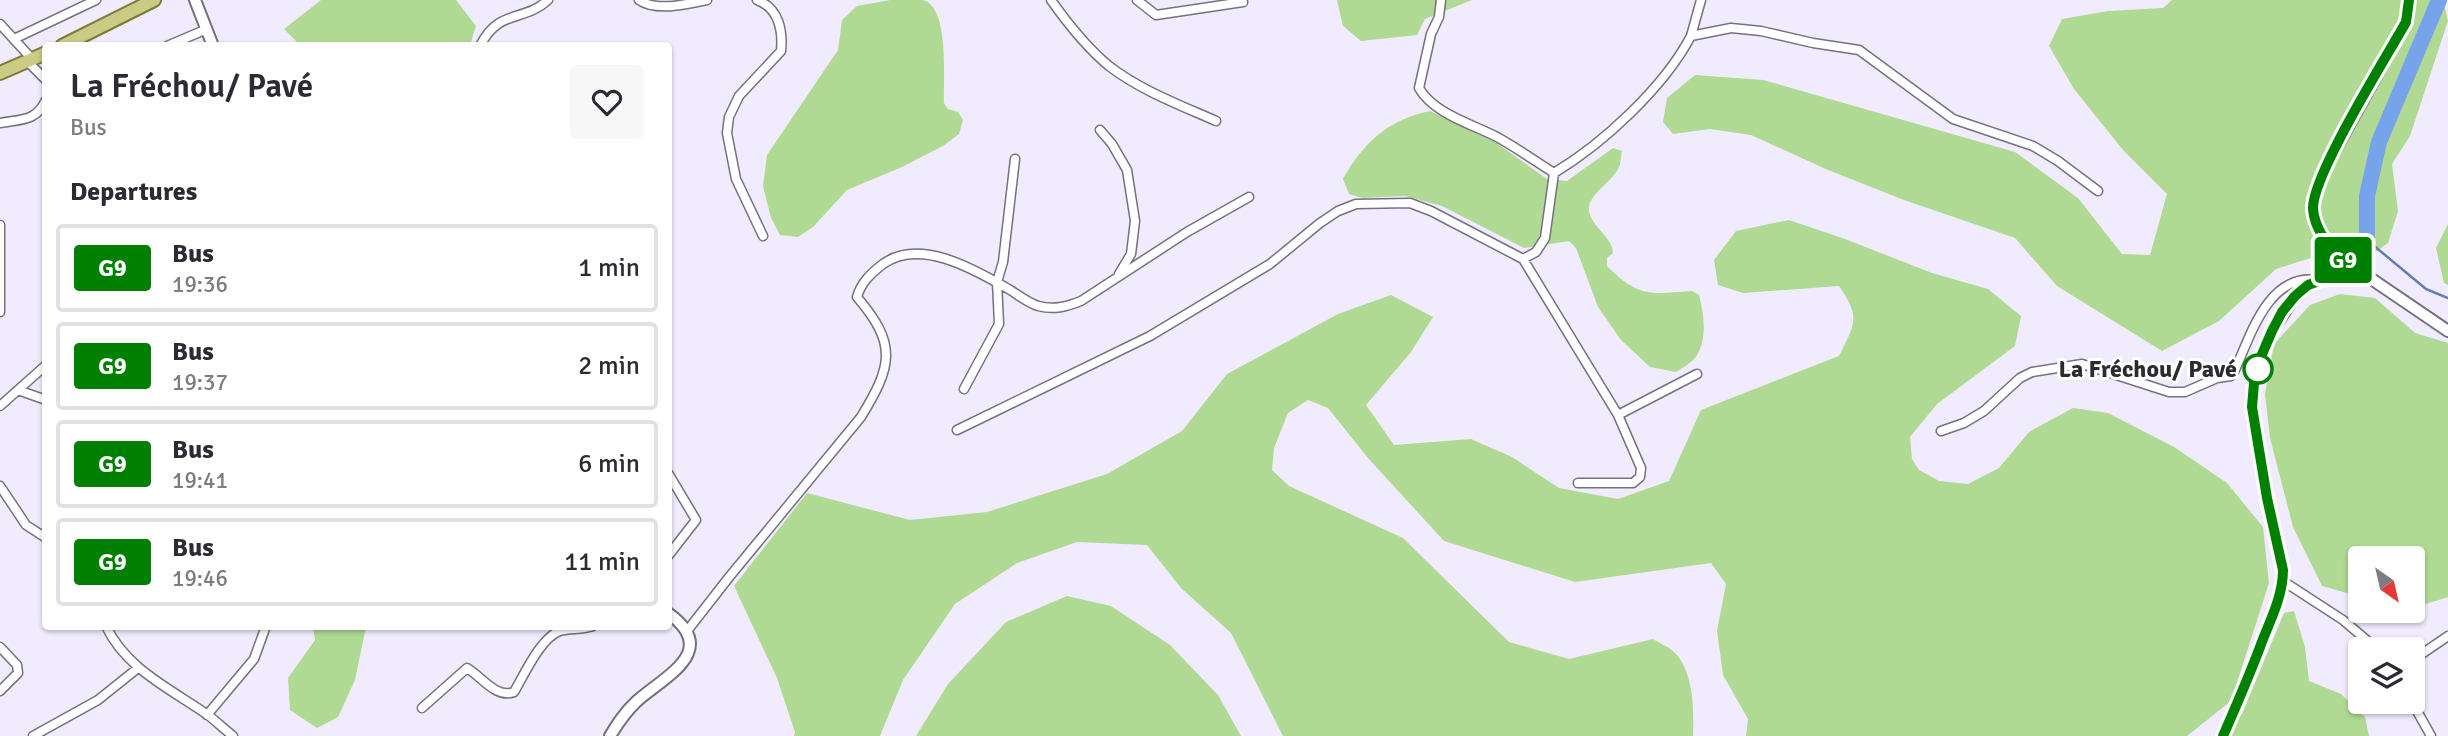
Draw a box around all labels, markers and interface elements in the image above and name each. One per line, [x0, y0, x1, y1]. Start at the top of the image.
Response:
button: heart [570, 65, 644, 139]
text: La Fréchou/ Pavé [70, 66, 313, 107]
text: Bus [70, 113, 107, 142]
text: Departures [70, 176, 197, 208]
line badge: G9 [2312, 237, 2374, 283]
text: Bus [172, 238, 214, 270]
text: G9 [2329, 245, 2357, 275]
text: 1 min [578, 252, 640, 284]
text: G9 [98, 253, 127, 283]
text: 19:36 [172, 270, 228, 299]
text: Bus [172, 336, 214, 368]
text: 2 min [578, 350, 640, 382]
text: G9 [98, 351, 127, 381]
place label: La Fréchou/ Pavé [2058, 354, 2237, 384]
marker: La Fréchou/ Pavé [2243, 354, 2273, 384]
text: 19:37 [172, 368, 228, 397]
text: Bus [172, 434, 214, 466]
text: 6 min [578, 448, 640, 480]
text: G9 [98, 449, 127, 479]
text: 19:41 [172, 466, 228, 495]
text: Bus [172, 532, 214, 564]
text: 11 min [564, 546, 640, 578]
north arrow [2348, 546, 2426, 623]
map controls [2348, 546, 2425, 714]
text: G9 [98, 547, 127, 577]
text: 19:46 [172, 564, 228, 593]
button: layers [2348, 637, 2425, 714]

